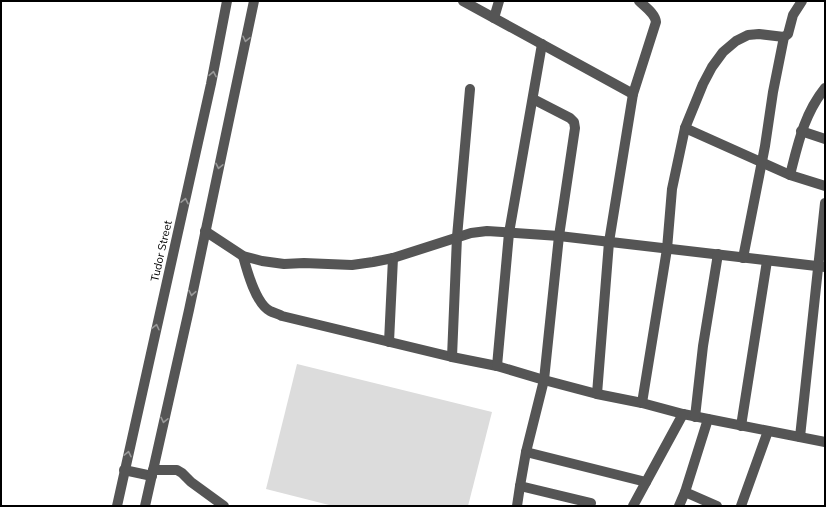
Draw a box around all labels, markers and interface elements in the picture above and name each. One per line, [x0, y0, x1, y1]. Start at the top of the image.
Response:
one-way arrow [242, 36, 250, 42]
one-way arrow [209, 71, 217, 77]
one-way arrow [216, 163, 224, 169]
one-way arrow [181, 197, 189, 204]
street label: Tudor Street [147, 219, 175, 283]
one-way arrow [188, 290, 196, 297]
one-way arrow [152, 324, 160, 331]
one-way arrow [160, 417, 169, 424]
one-way arrow [124, 451, 132, 457]

